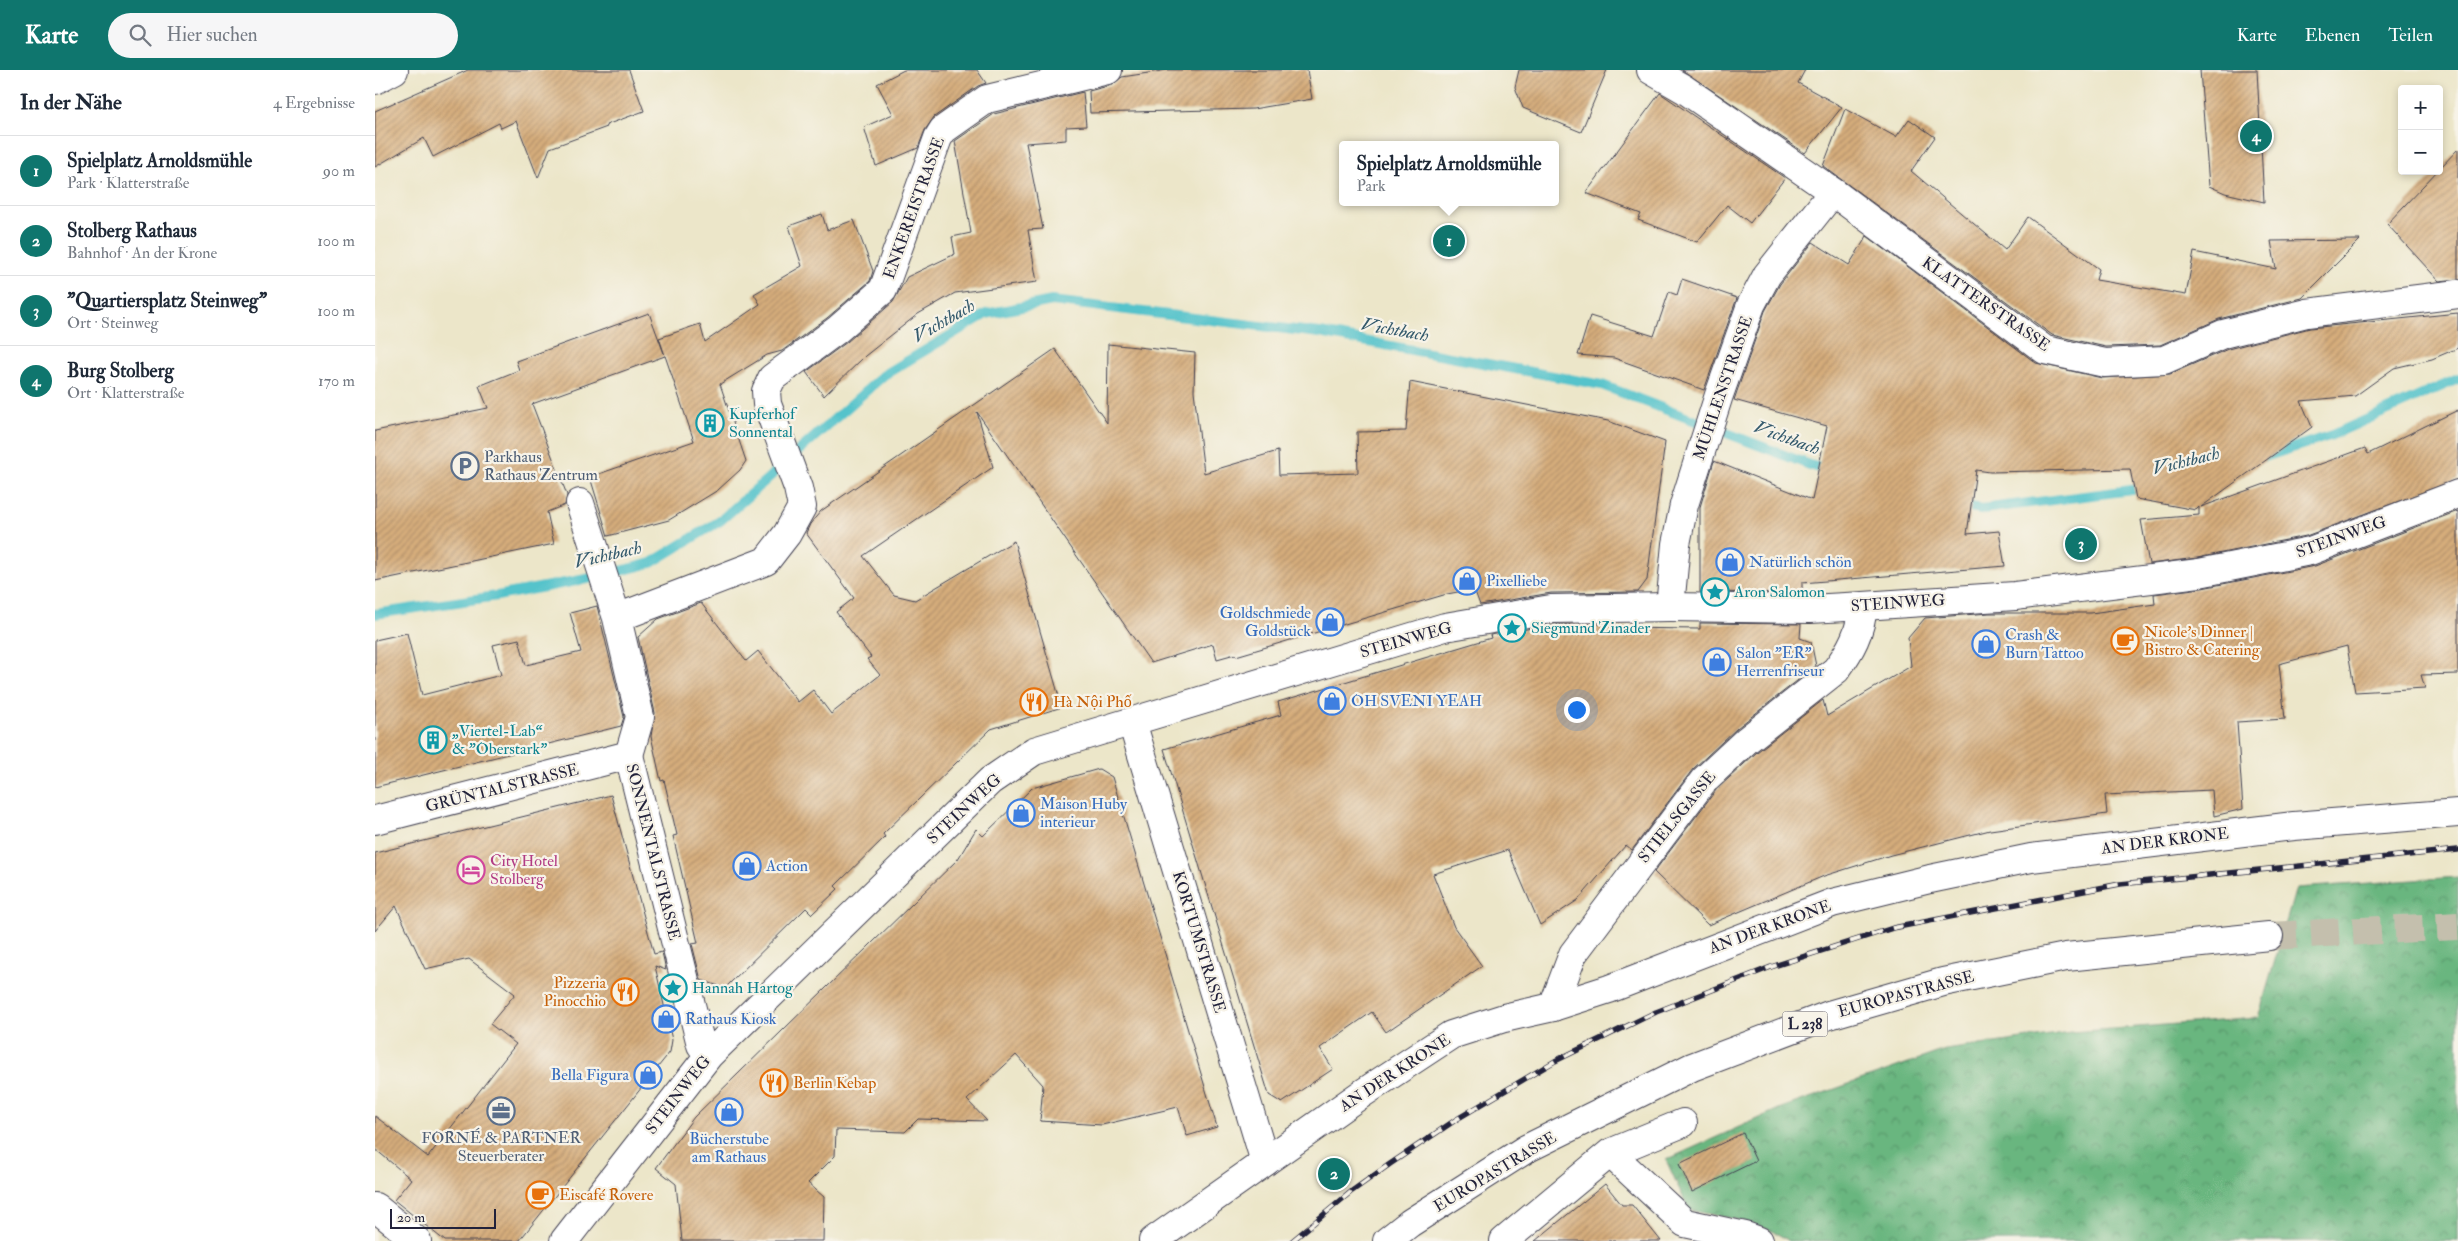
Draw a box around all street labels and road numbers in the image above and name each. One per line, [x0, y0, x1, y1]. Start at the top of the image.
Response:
street label: ENKEREISTRASSE [879, 134, 949, 282]
street label: KLATTERSTRASSE [1918, 252, 2054, 356]
street label: MÜHLENSTRASSE [1689, 313, 1757, 463]
street label: STEINWEG [2293, 511, 2389, 563]
street label: STEINWEG [1850, 590, 1946, 616]
street label: STEINWEG [1358, 617, 1454, 663]
street label: GRÜNTALSTRASSE [423, 759, 581, 817]
street label: SONNENTALSTRASSE [621, 762, 685, 942]
street label: STIELSGASSE [1634, 767, 1720, 867]
street label: STEINWEG [923, 770, 1005, 848]
street label: AN DER KRONE [2099, 823, 2230, 859]
street label: KORTUMSTRASSE [1168, 869, 1230, 1015]
street label: AN DER KRONE [1705, 896, 1834, 959]
street label: EUROPASTRASSE [1836, 966, 1976, 1022]
road number: L 238 [1783, 1012, 1827, 1036]
street label: AN DER KRONE [1335, 1030, 1454, 1117]
street label: STEINWEG [641, 1052, 715, 1138]
street label: EUROPASTRASSE [1430, 1127, 1560, 1217]

